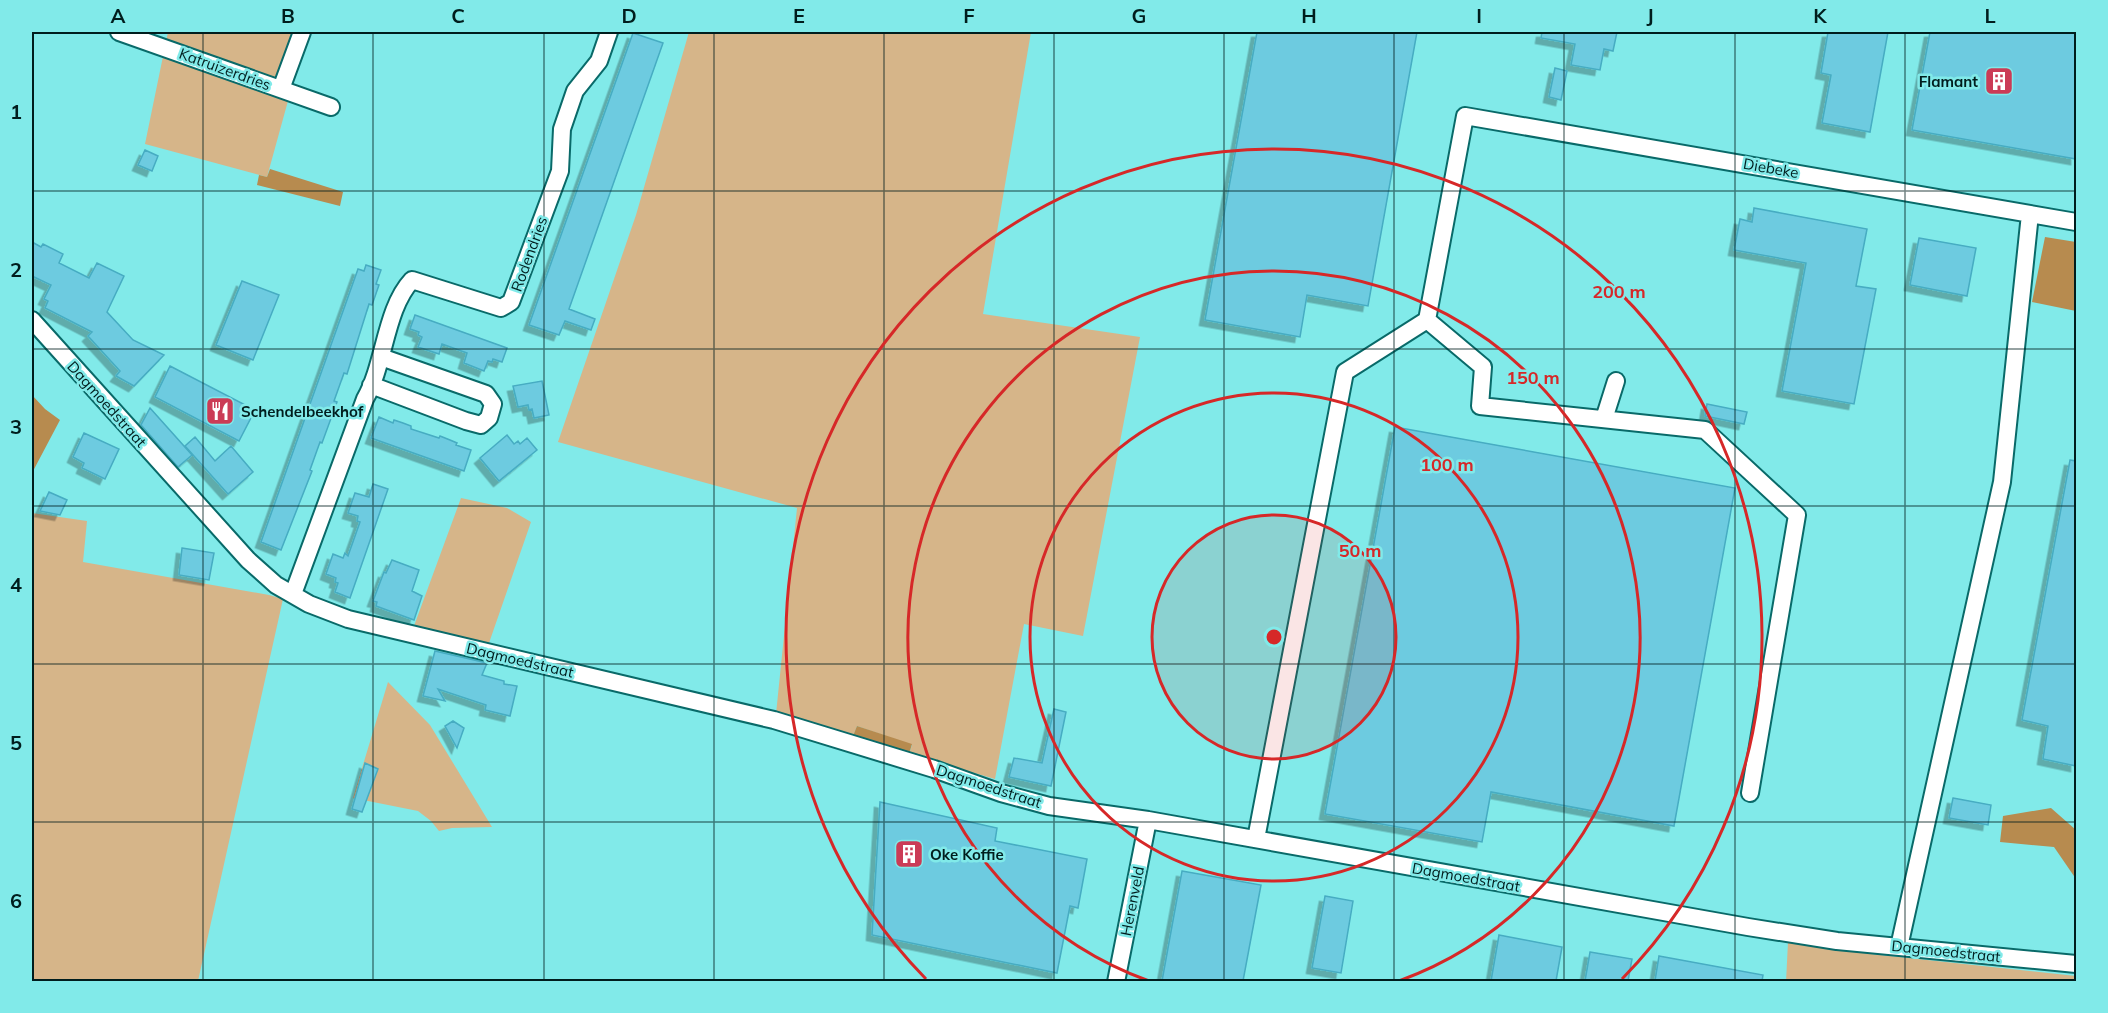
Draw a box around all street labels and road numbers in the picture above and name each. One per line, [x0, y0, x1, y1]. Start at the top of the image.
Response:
street label: Katruizerdries [177, 44, 273, 94]
street label: Diebeke [1742, 154, 1800, 182]
street label: Rodendries [507, 214, 551, 294]
street label: Dagmoedstraat [63, 357, 151, 451]
street label: Dagmoedstraat [465, 638, 575, 682]
street label: Dagmoedstraat [934, 760, 1044, 812]
street label: Dagmoedstraat [1410, 858, 1522, 896]
street label: Herenveld [1116, 865, 1148, 937]
street label: Dagmoedstraat [1891, 936, 2001, 966]

